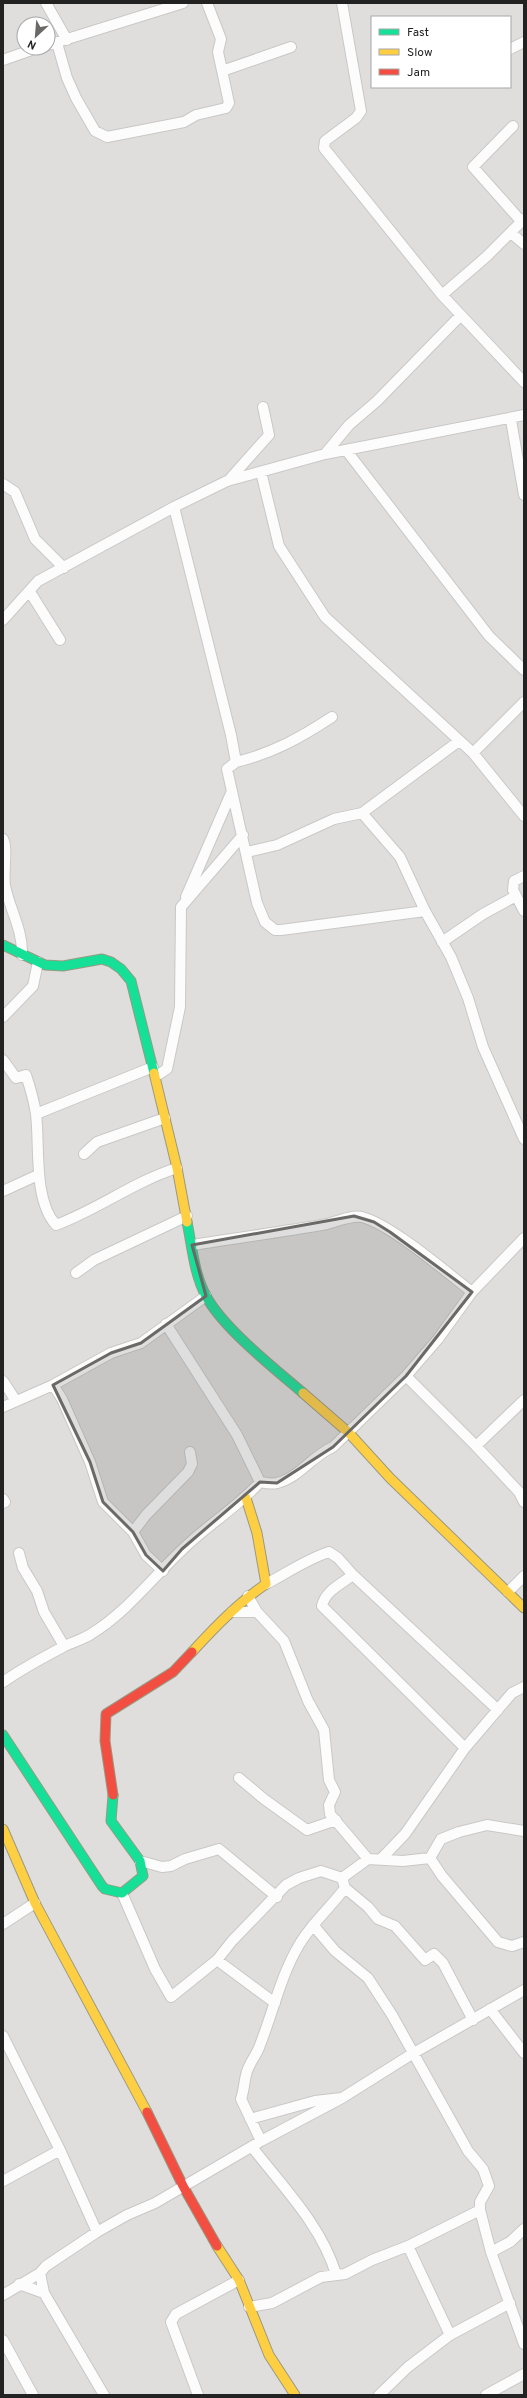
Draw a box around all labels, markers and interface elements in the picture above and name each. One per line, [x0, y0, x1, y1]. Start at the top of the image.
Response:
north arrow [16, 16, 56, 56]
legend [371, 16, 511, 88]
text: Fast [407, 25, 429, 41]
text: N [25, 36, 39, 52]
text: Slow [407, 45, 433, 61]
text: Jam [407, 65, 430, 81]

